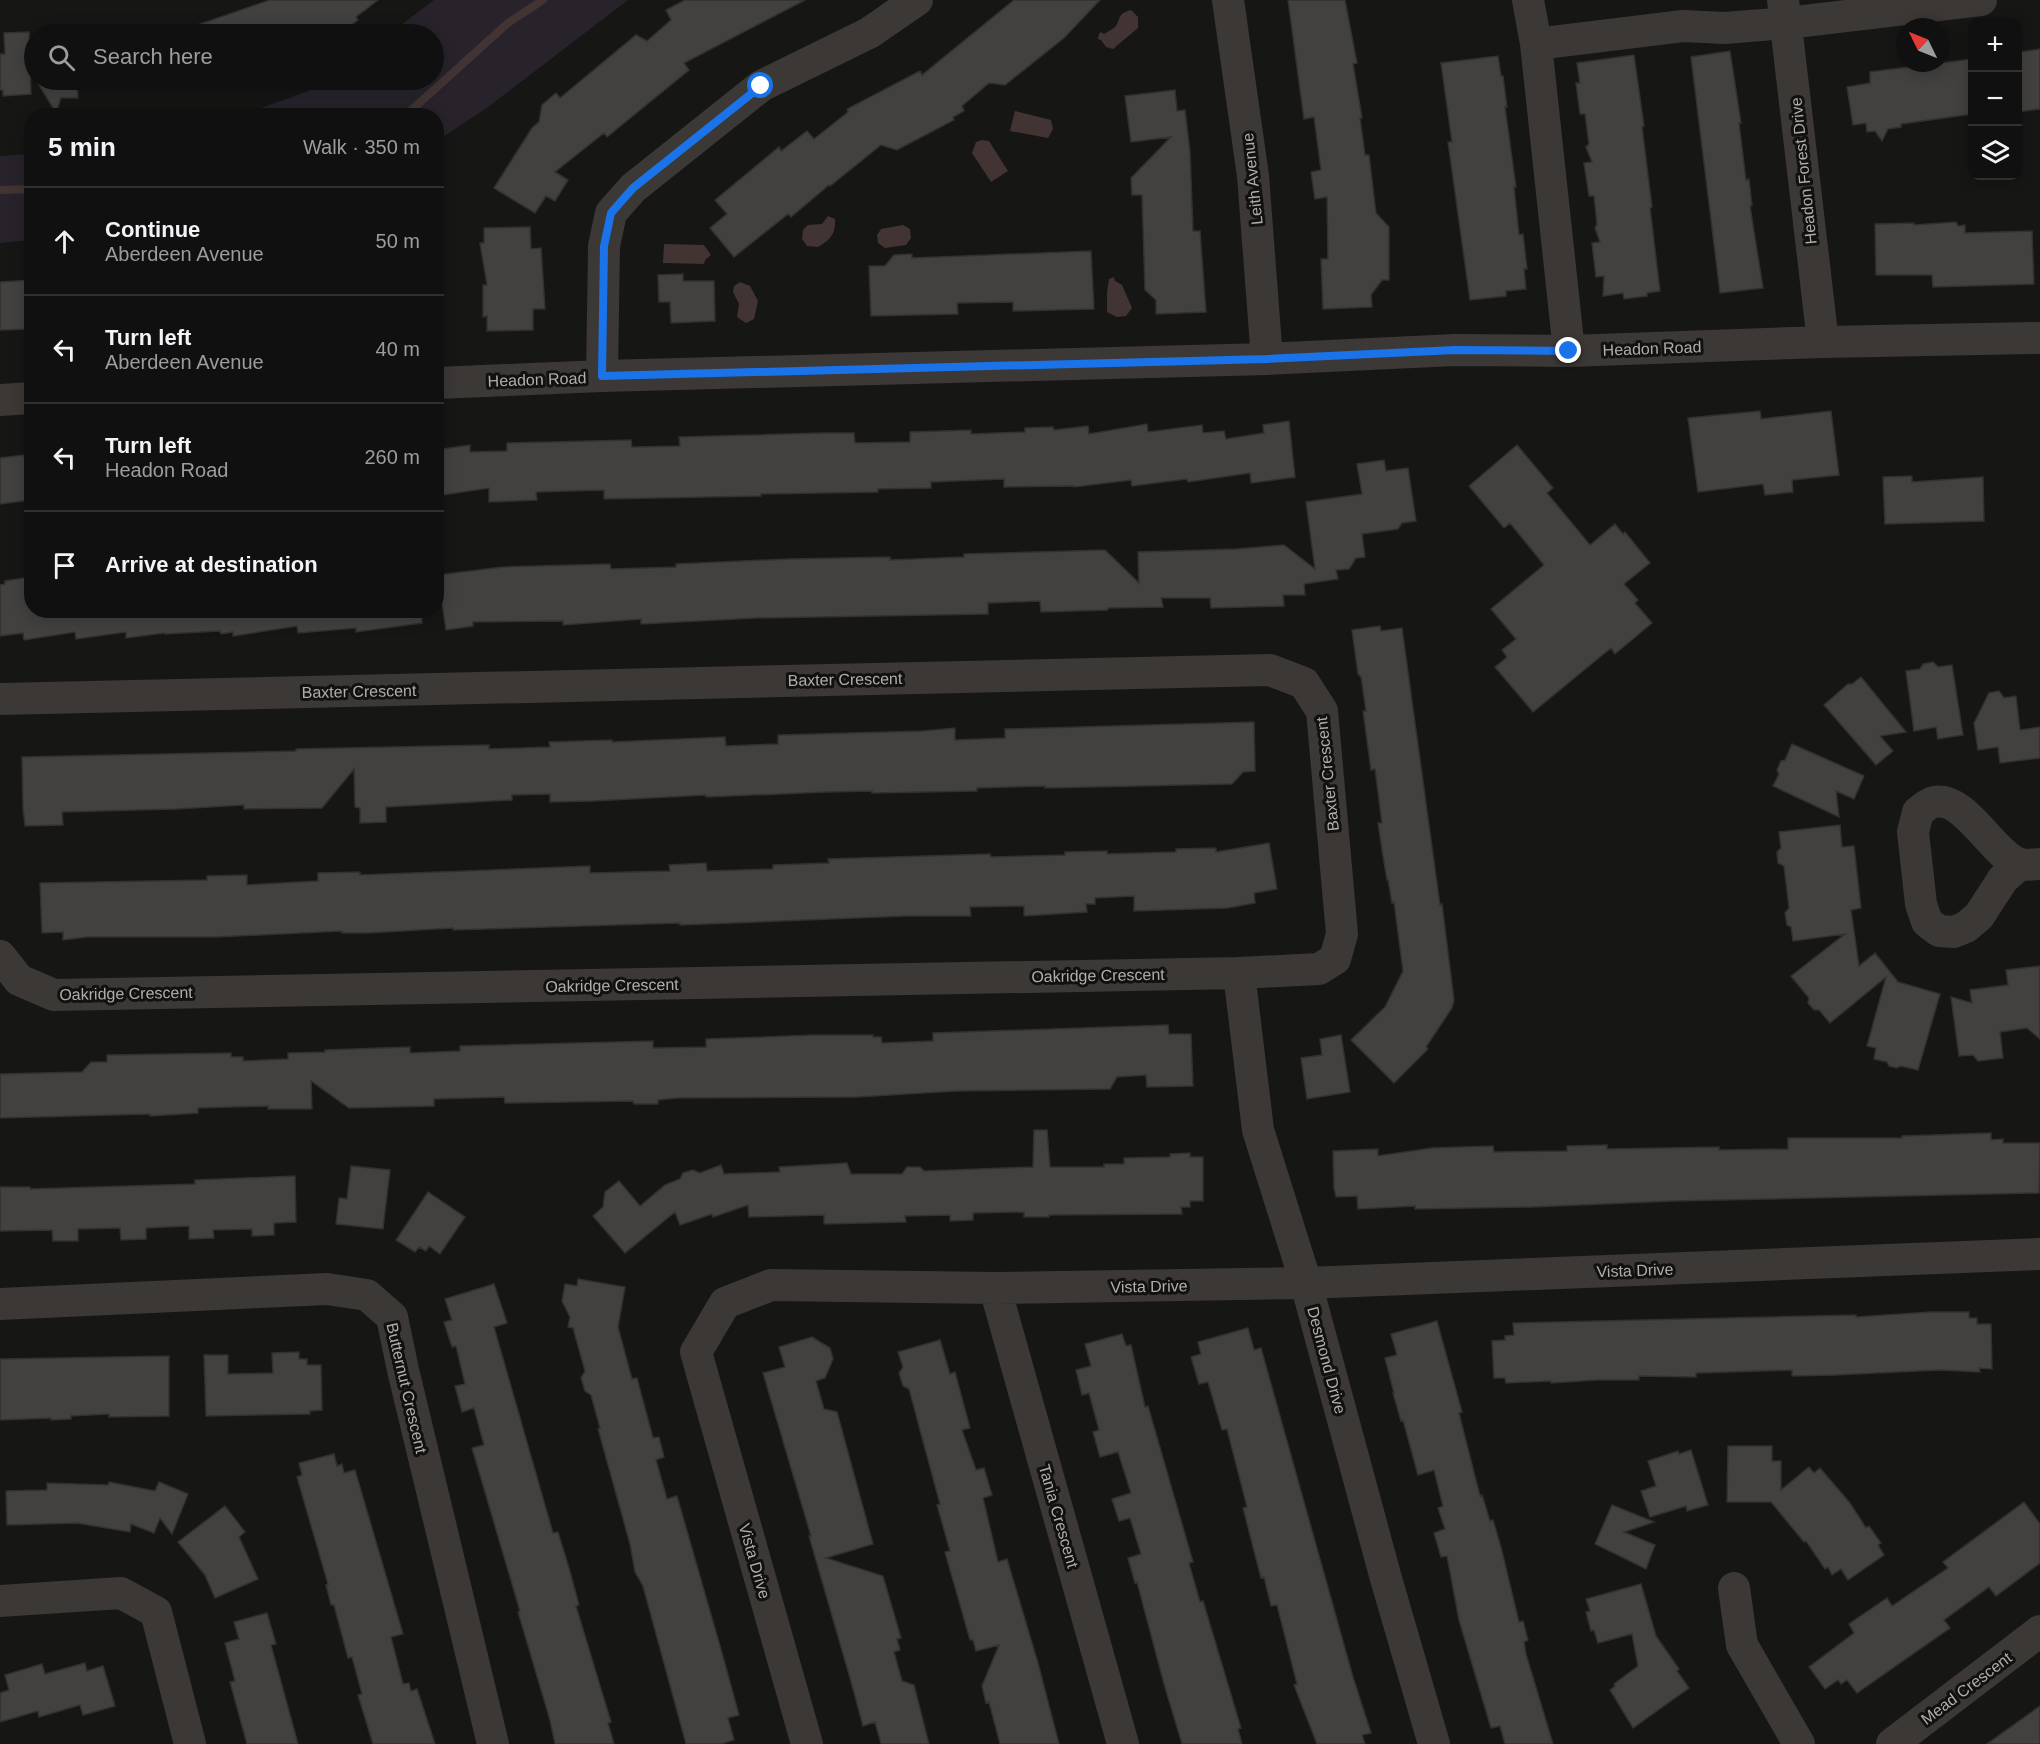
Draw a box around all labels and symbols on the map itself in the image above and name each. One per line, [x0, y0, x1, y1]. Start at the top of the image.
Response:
north arrow [1896, 18, 1950, 72]
route start [747, 72, 773, 98]
street label: Headon Forest Drive [1787, 97, 1820, 245]
street label: Leith Avenue [1239, 132, 1266, 226]
route end [1555, 337, 1581, 363]
street label: Headon Road [1602, 338, 1702, 359]
street label: Headon Road [487, 369, 587, 390]
street label: Baxter Crescent [788, 670, 903, 689]
street label: Baxter Crescent [302, 682, 417, 701]
street label: Baxter Crescent [1313, 715, 1342, 832]
street label: Oakridge Crescent [1031, 966, 1165, 985]
street label: Oakridge Crescent [545, 976, 679, 995]
street label: Oakridge Crescent [59, 984, 193, 1003]
street label: Vista Drive [1596, 1261, 1674, 1280]
street label: Vista Drive [1110, 1277, 1188, 1296]
street label: Desmond Drive [1304, 1305, 1349, 1416]
street label: Butternut Crescent [383, 1321, 430, 1456]
street label: Tania Crescent [1036, 1463, 1082, 1570]
street label: Vista Drive [736, 1522, 773, 1601]
street label: Mead Crescent [1918, 1649, 2015, 1728]

